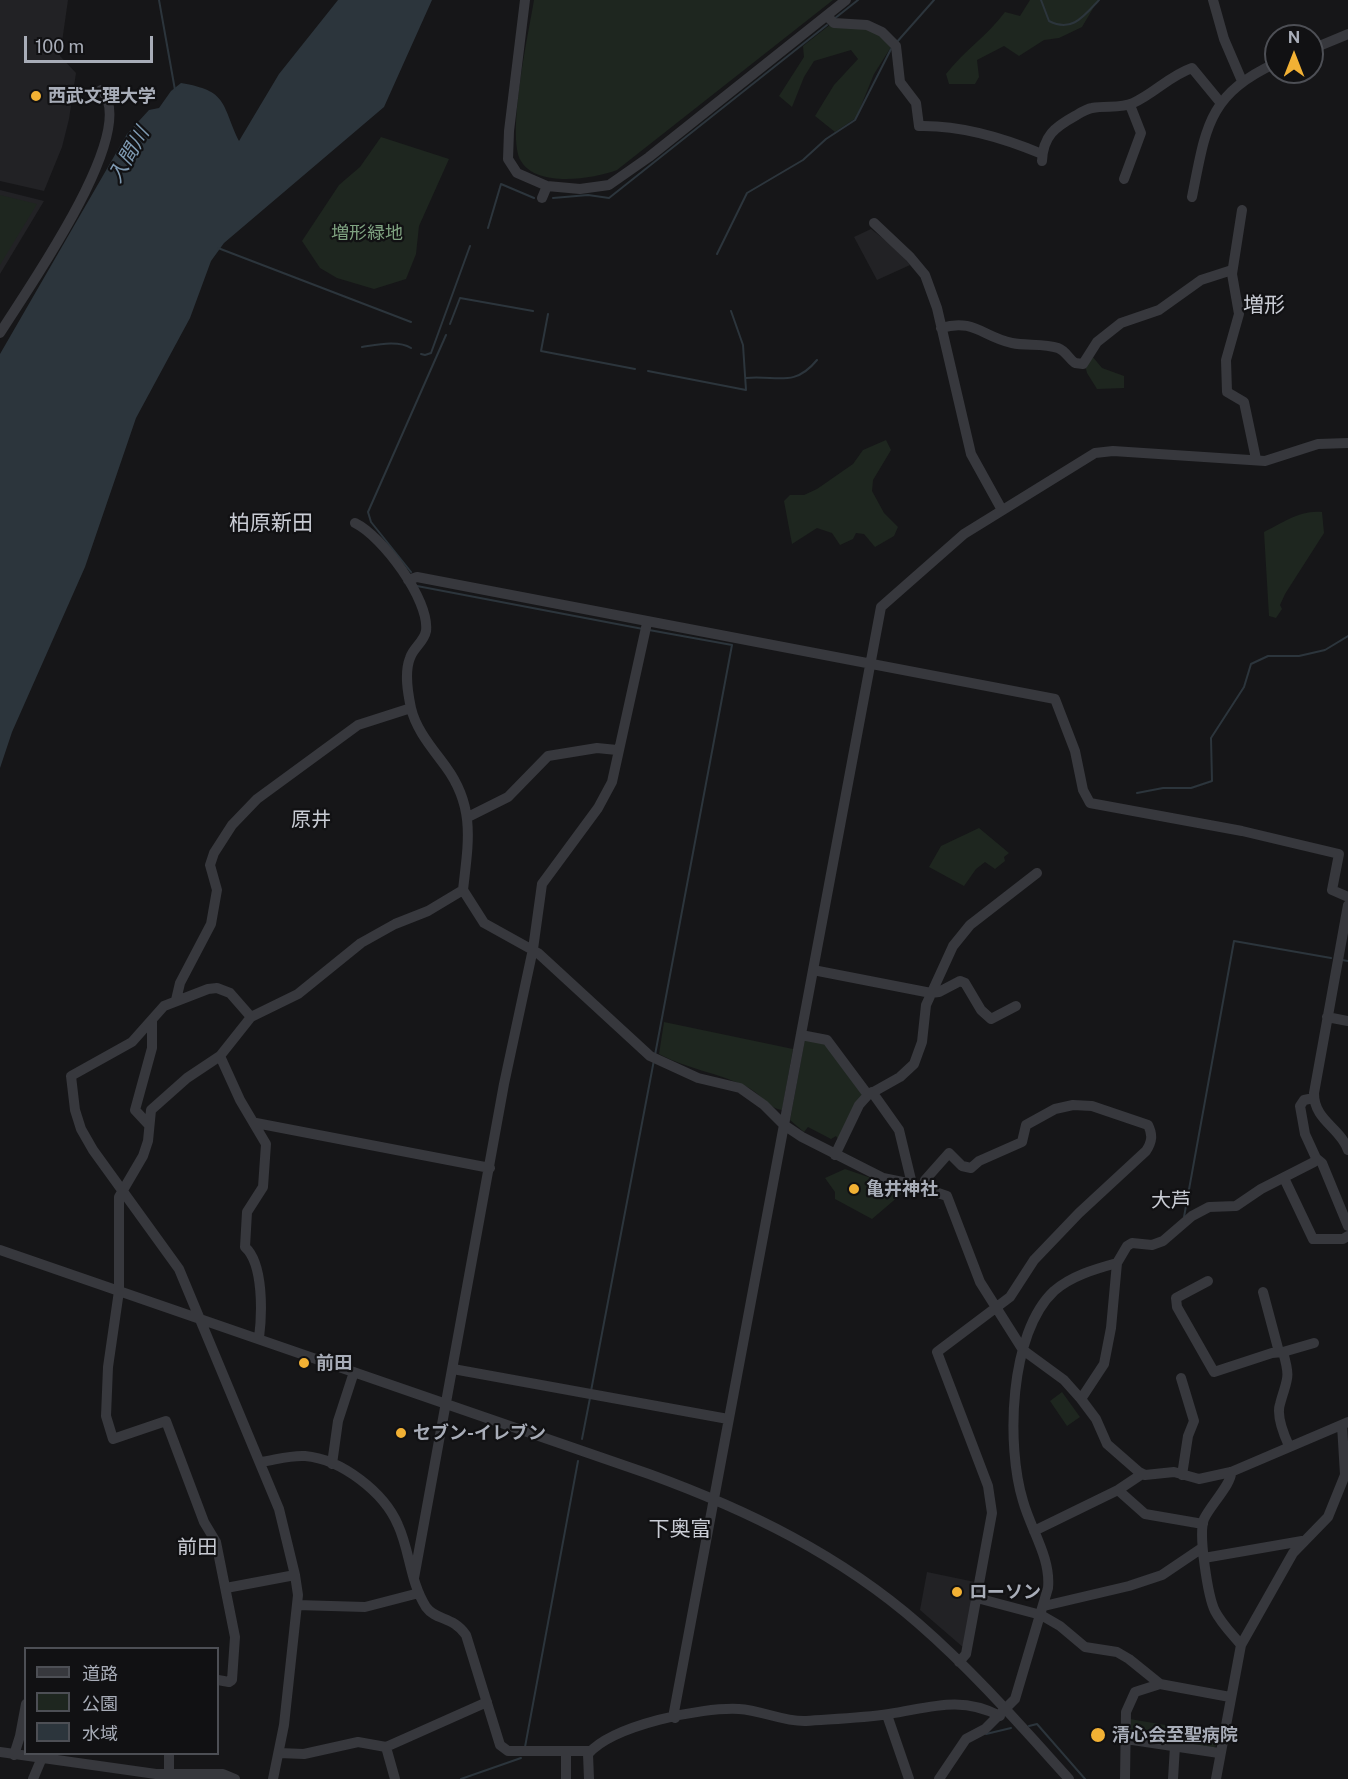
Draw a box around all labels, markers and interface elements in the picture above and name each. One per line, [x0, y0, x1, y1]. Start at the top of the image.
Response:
scale bar [27, 24, 156, 62]
north arrow [1264, 24, 1324, 84]
text: N [1288, 28, 1300, 47]
text: 100 m [35, 36, 84, 57]
place label: 西武文理大学 [48, 85, 156, 107]
marker: 西武文理大学 [29, 89, 43, 103]
water label: 入間川 [104, 123, 154, 187]
park label: 増形緑地 [331, 222, 403, 244]
district label: 増形 [1243, 293, 1285, 319]
district label: 柏原新田 [229, 511, 313, 537]
district label: 原井 [291, 808, 331, 832]
place label: 亀井神社 [866, 1178, 938, 1200]
marker: 亀井神社 [847, 1182, 861, 1196]
district label: 大芦 [1151, 1189, 1191, 1213]
place label: 前田 [316, 1352, 352, 1374]
marker: 前田 [297, 1356, 311, 1370]
place label: セブン-イレブン [413, 1422, 546, 1444]
marker: セブン-イレブン [394, 1426, 408, 1440]
district label: 下奥富 [649, 1517, 711, 1543]
district label: 前田 [177, 1536, 217, 1560]
place label: ローソン [969, 1581, 1041, 1603]
marker: ローソン [950, 1585, 964, 1599]
legend [24, 1647, 219, 1755]
text: 道路 [82, 1663, 118, 1684]
text: 公園 [82, 1693, 118, 1714]
text: 水域 [82, 1723, 118, 1744]
place label: 清心会至聖病院 [1112, 1724, 1238, 1746]
marker: 清心会至聖病院 [1089, 1726, 1107, 1744]

